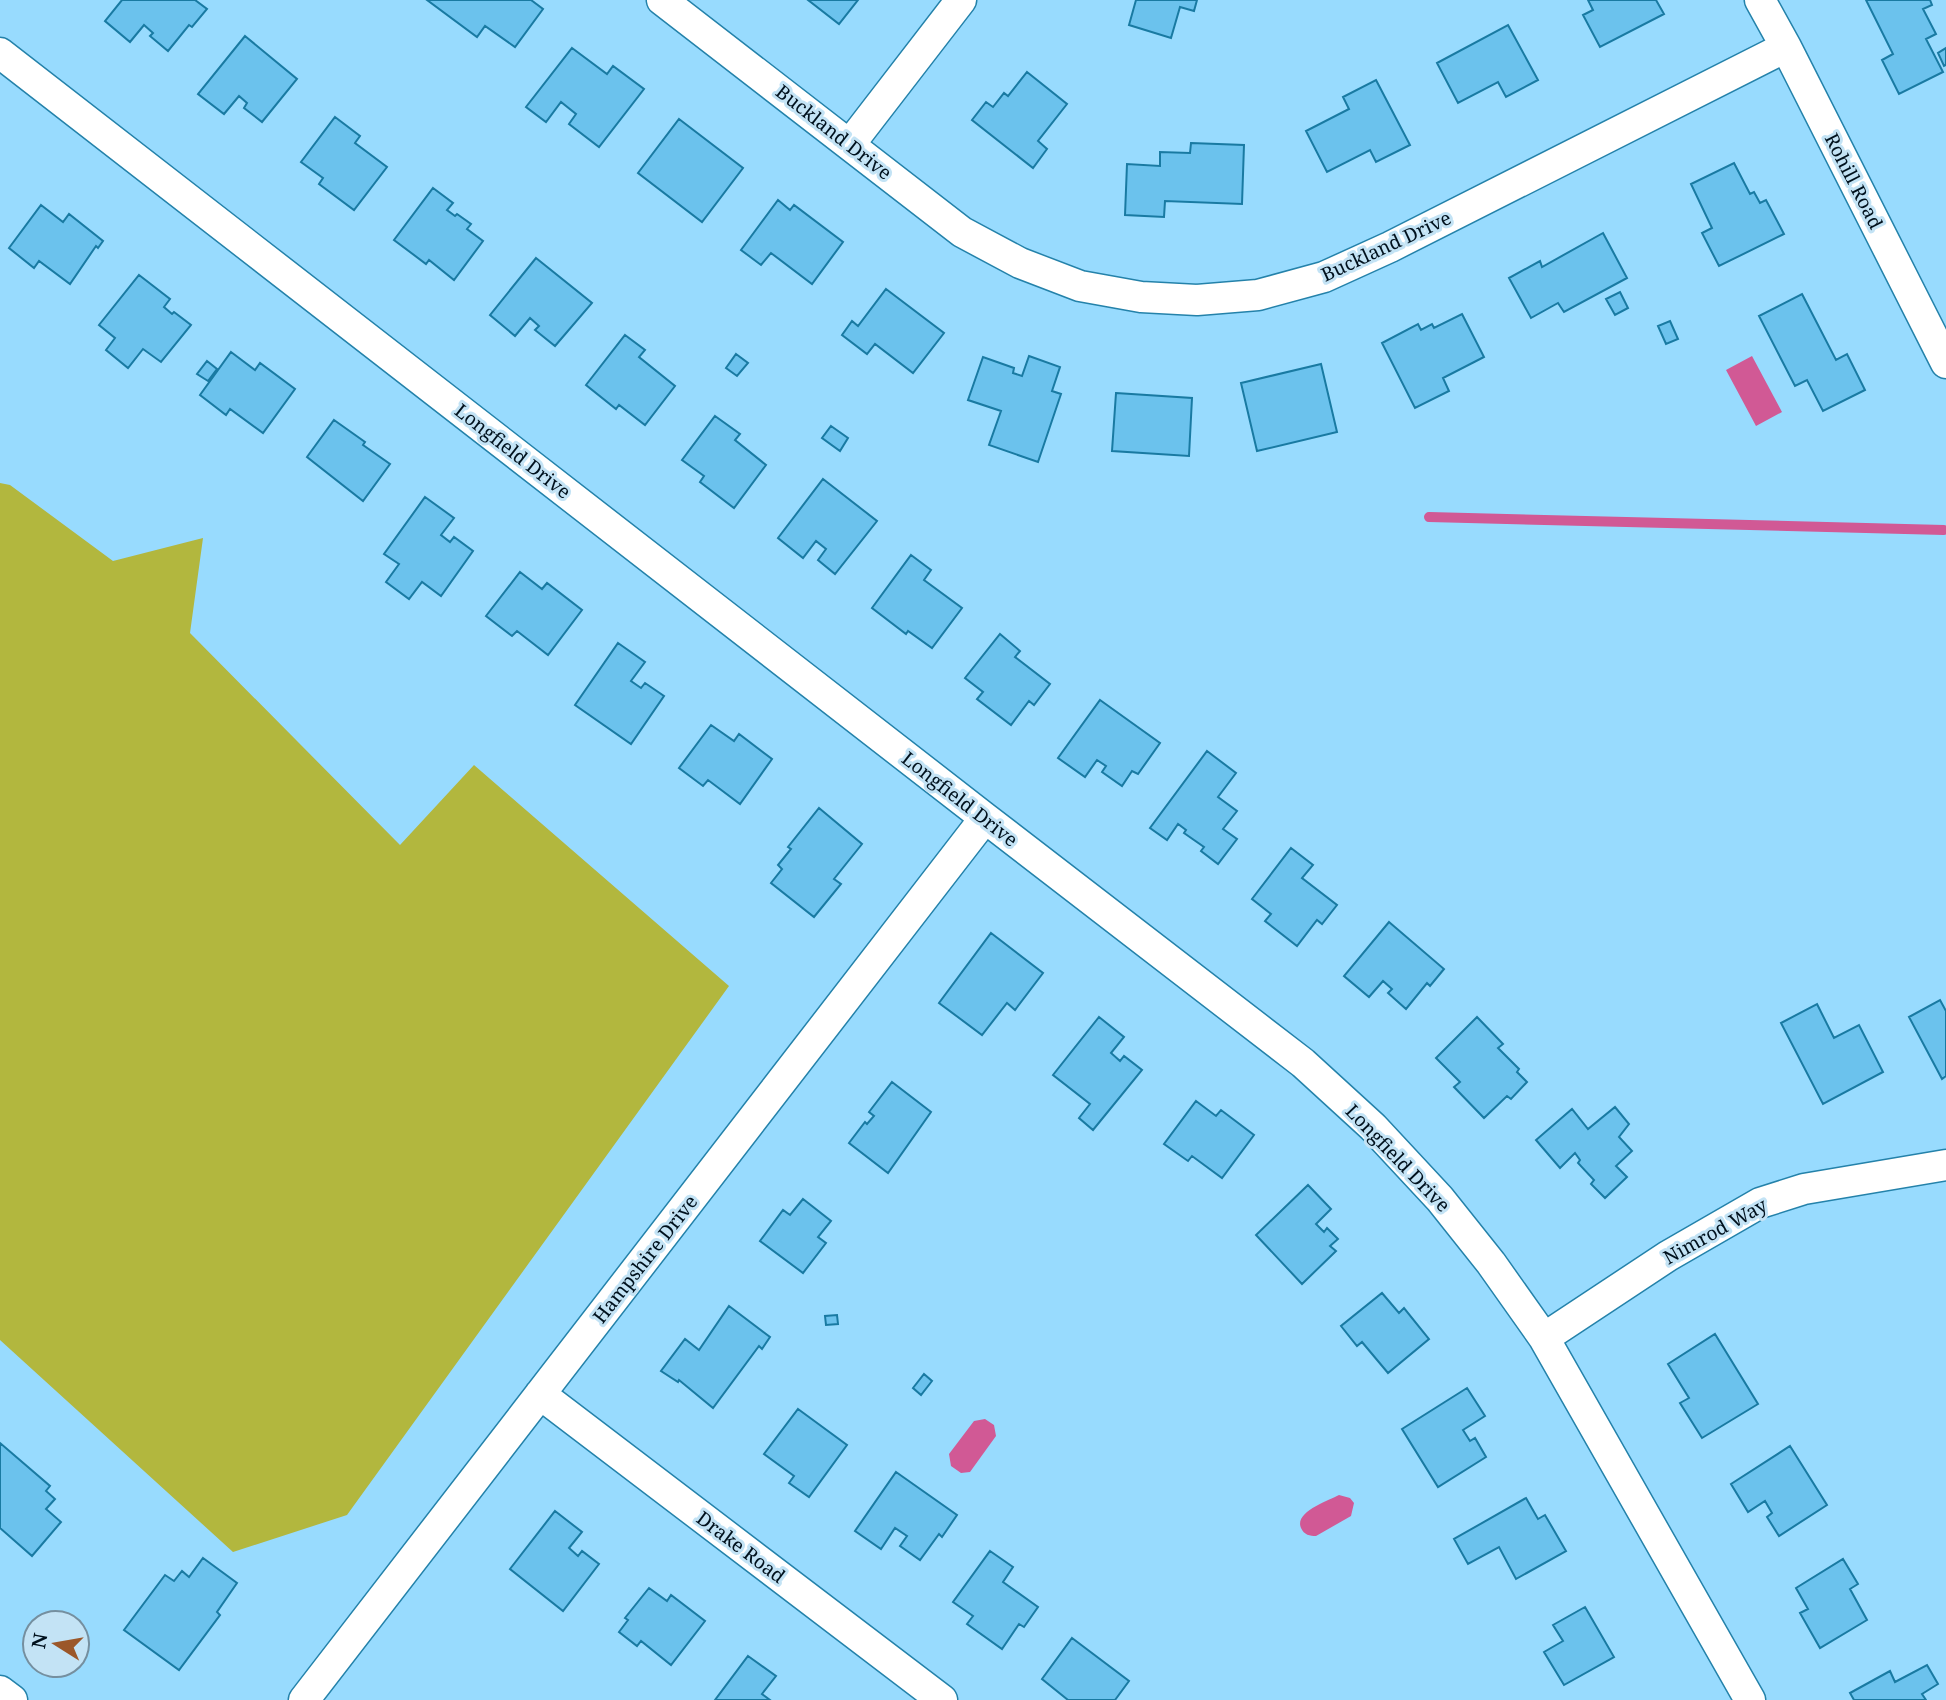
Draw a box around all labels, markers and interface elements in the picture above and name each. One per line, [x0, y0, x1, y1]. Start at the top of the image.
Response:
street label: Buckland Drive [771, 79, 897, 185]
street label: Rohill Road [1819, 129, 1889, 234]
street label: Buckland Drive [1317, 205, 1455, 287]
street label: Longfield Drive [450, 397, 576, 505]
street label: Longfield Drive [897, 745, 1023, 853]
street label: Longfield Drive [1340, 1098, 1456, 1218]
street label: Hampshire Drive [587, 1189, 703, 1329]
street label: Nimrod Way [1659, 1192, 1772, 1270]
street label: Drake Road [691, 1505, 791, 1589]
north arrow [21, 1609, 91, 1679]
text: N [25, 1631, 54, 1651]

